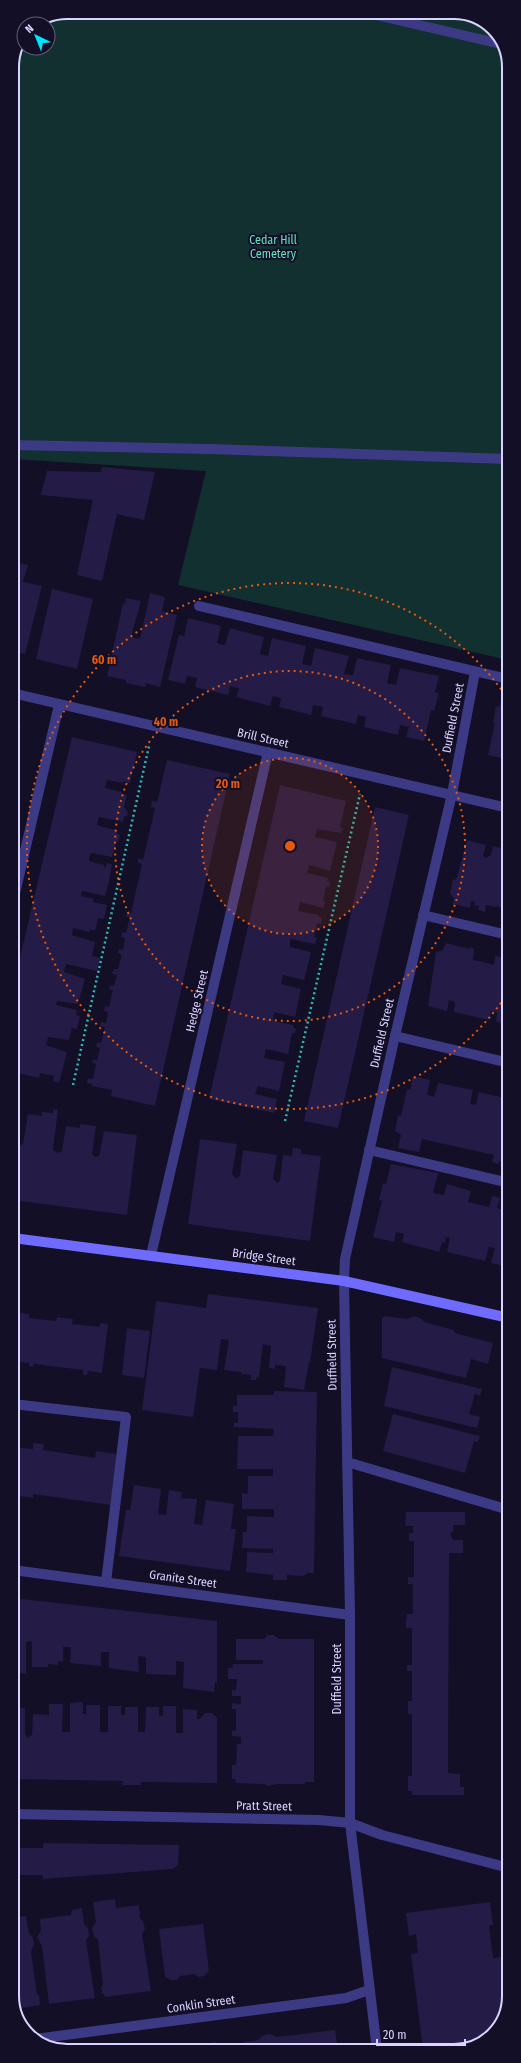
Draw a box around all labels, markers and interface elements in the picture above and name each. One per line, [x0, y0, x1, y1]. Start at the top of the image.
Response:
north arrow [16, 16, 56, 56]
text: N [23, 22, 36, 36]
park label: Cedar Hill Cemetery [249, 233, 297, 261]
text: 60 m [92, 653, 116, 667]
street label: Duffield Street [439, 682, 467, 754]
text: 40 m [154, 715, 178, 729]
street label: Brill Street [236, 725, 290, 751]
text: 20 m [215, 777, 240, 791]
centre of rings [283, 839, 297, 853]
street label: Hedge Street [183, 968, 211, 1033]
street label: Duffield Street [367, 997, 397, 1069]
street label: Bridge Street [231, 1246, 297, 1268]
street label: Duffield Street [324, 1319, 340, 1391]
street label: Granite Street [148, 1567, 218, 1591]
street label: Duffield Street [330, 1643, 344, 1715]
street label: Pratt Street [236, 1799, 292, 1813]
street label: Conklin Street [166, 1992, 236, 2016]
scale bar [377, 2021, 465, 2047]
text: 20 m [383, 2028, 407, 2042]

